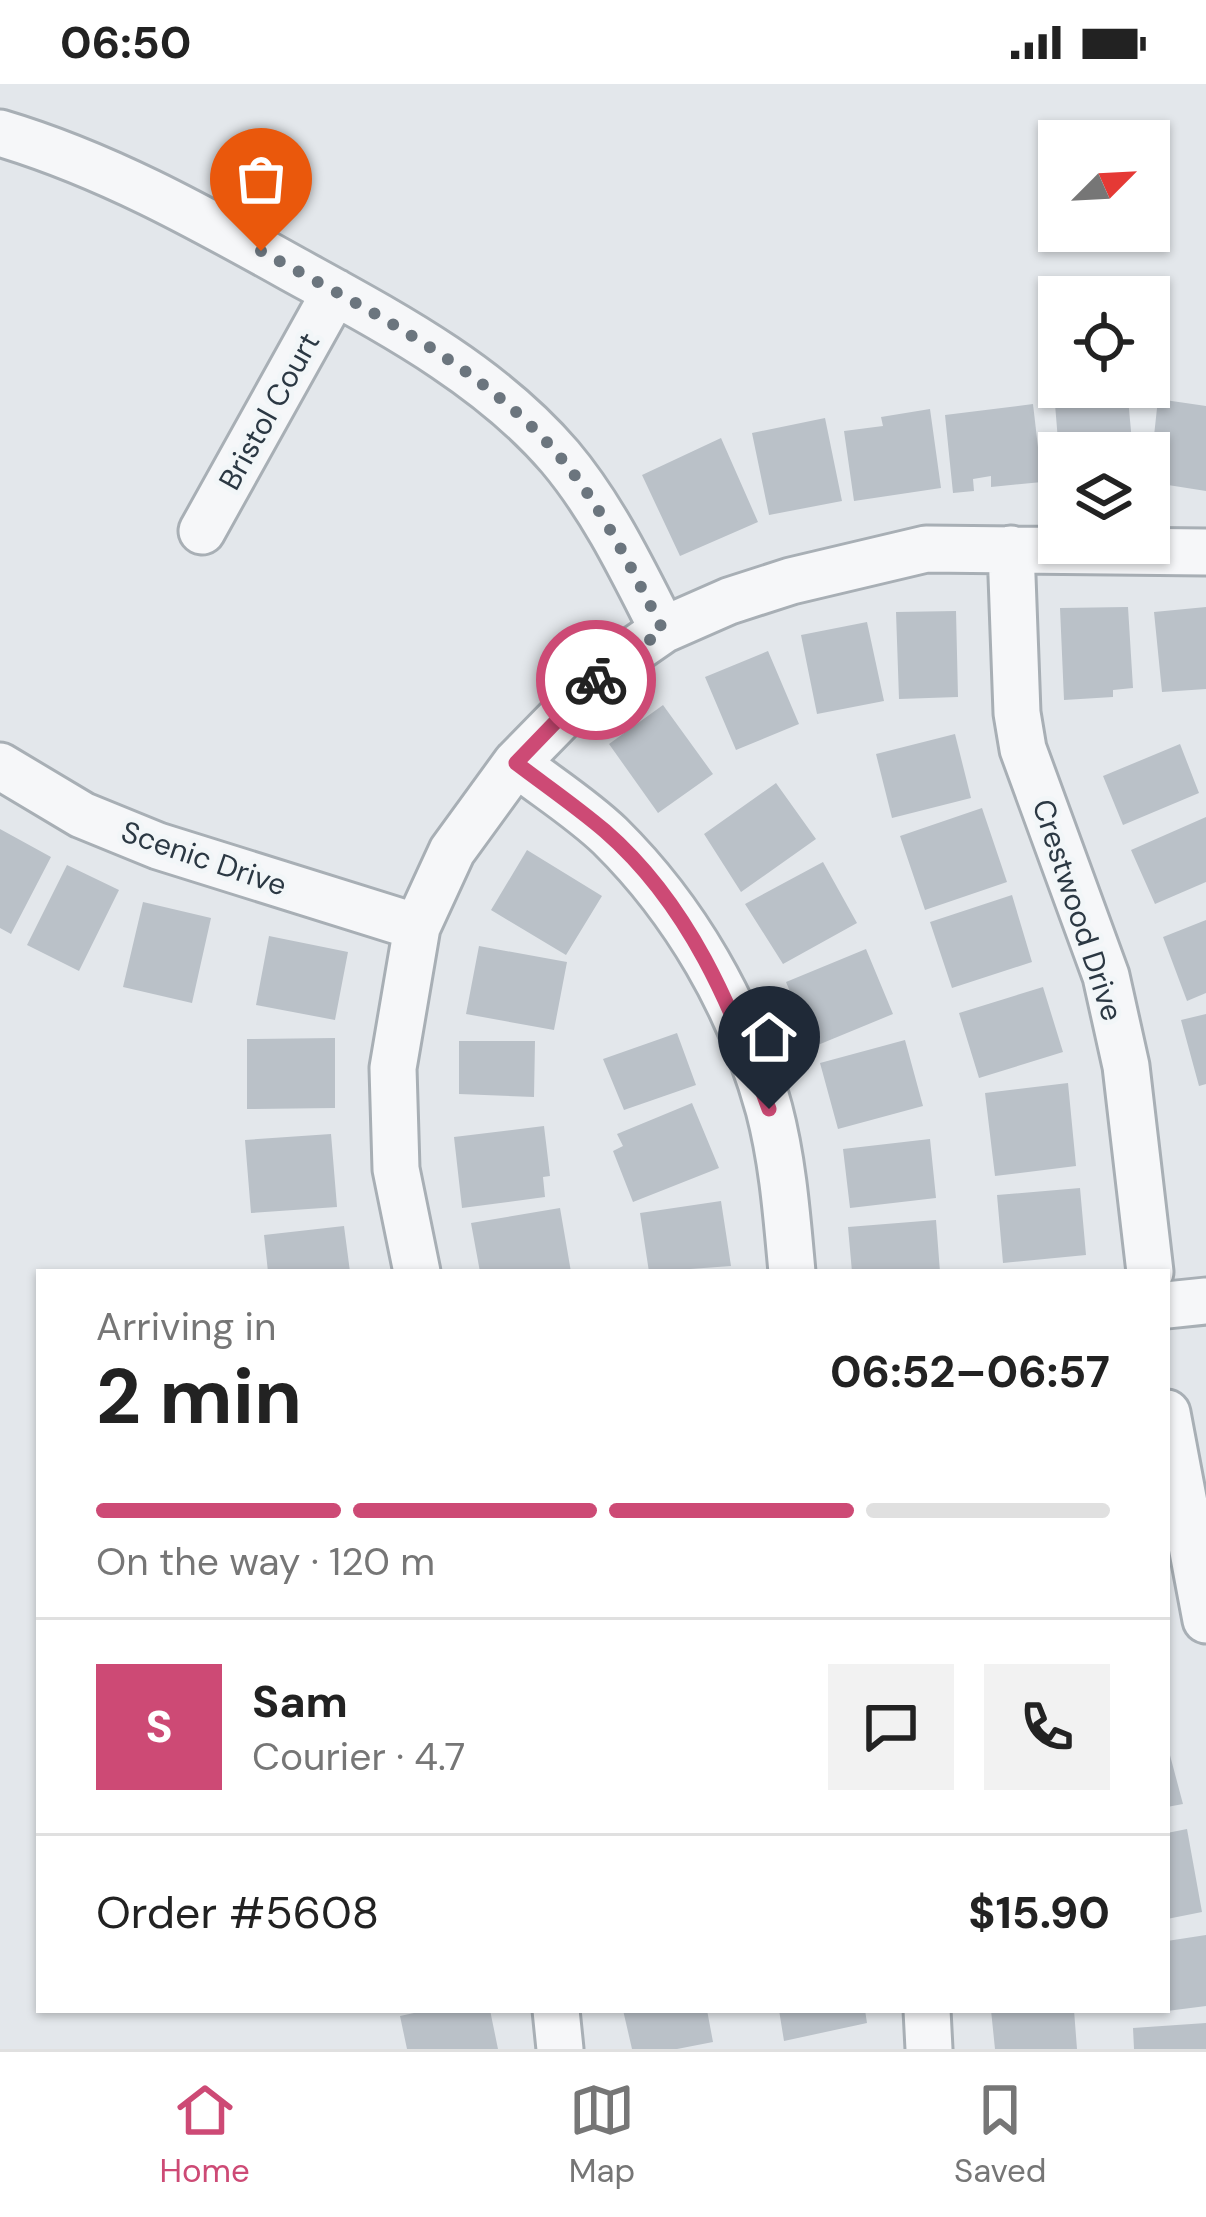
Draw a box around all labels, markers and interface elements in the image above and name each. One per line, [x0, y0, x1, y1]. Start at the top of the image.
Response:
text: 06:50 [60, 13, 191, 72]
north arrow [1038, 120, 1170, 252]
map controls [1038, 120, 1170, 564]
pin [210, 128, 312, 251]
icon: bag [228, 146, 294, 212]
button: locate [1038, 276, 1170, 408]
street label: Bristol Court [210, 325, 328, 497]
button: layers [1038, 432, 1170, 564]
courier [536, 620, 656, 740]
icon: bike [563, 647, 629, 713]
street label: Crestwood Drive [1024, 794, 1132, 1026]
street label: Scenic Drive [116, 812, 292, 904]
pin [718, 986, 820, 1109]
icon: home [736, 1004, 802, 1070]
text: Arriving in [96, 1301, 276, 1352]
text: 06:52–06:57 [830, 1342, 1110, 1401]
text: 2 min [96, 1346, 302, 1447]
text: On the way · 120 m [96, 1536, 435, 1587]
button: chat [828, 1664, 954, 1790]
button: phone [984, 1664, 1110, 1790]
text: Sam [252, 1672, 348, 1731]
text: S [145, 1697, 173, 1756]
text: Courier · 4.7 [252, 1731, 465, 1782]
text: Order #5608 [96, 1883, 379, 1942]
text: $15.90 [968, 1883, 1110, 1942]
tab: Home [159, 2077, 250, 2192]
tab: Map [569, 2077, 635, 2192]
tab: Saved [954, 2077, 1047, 2192]

